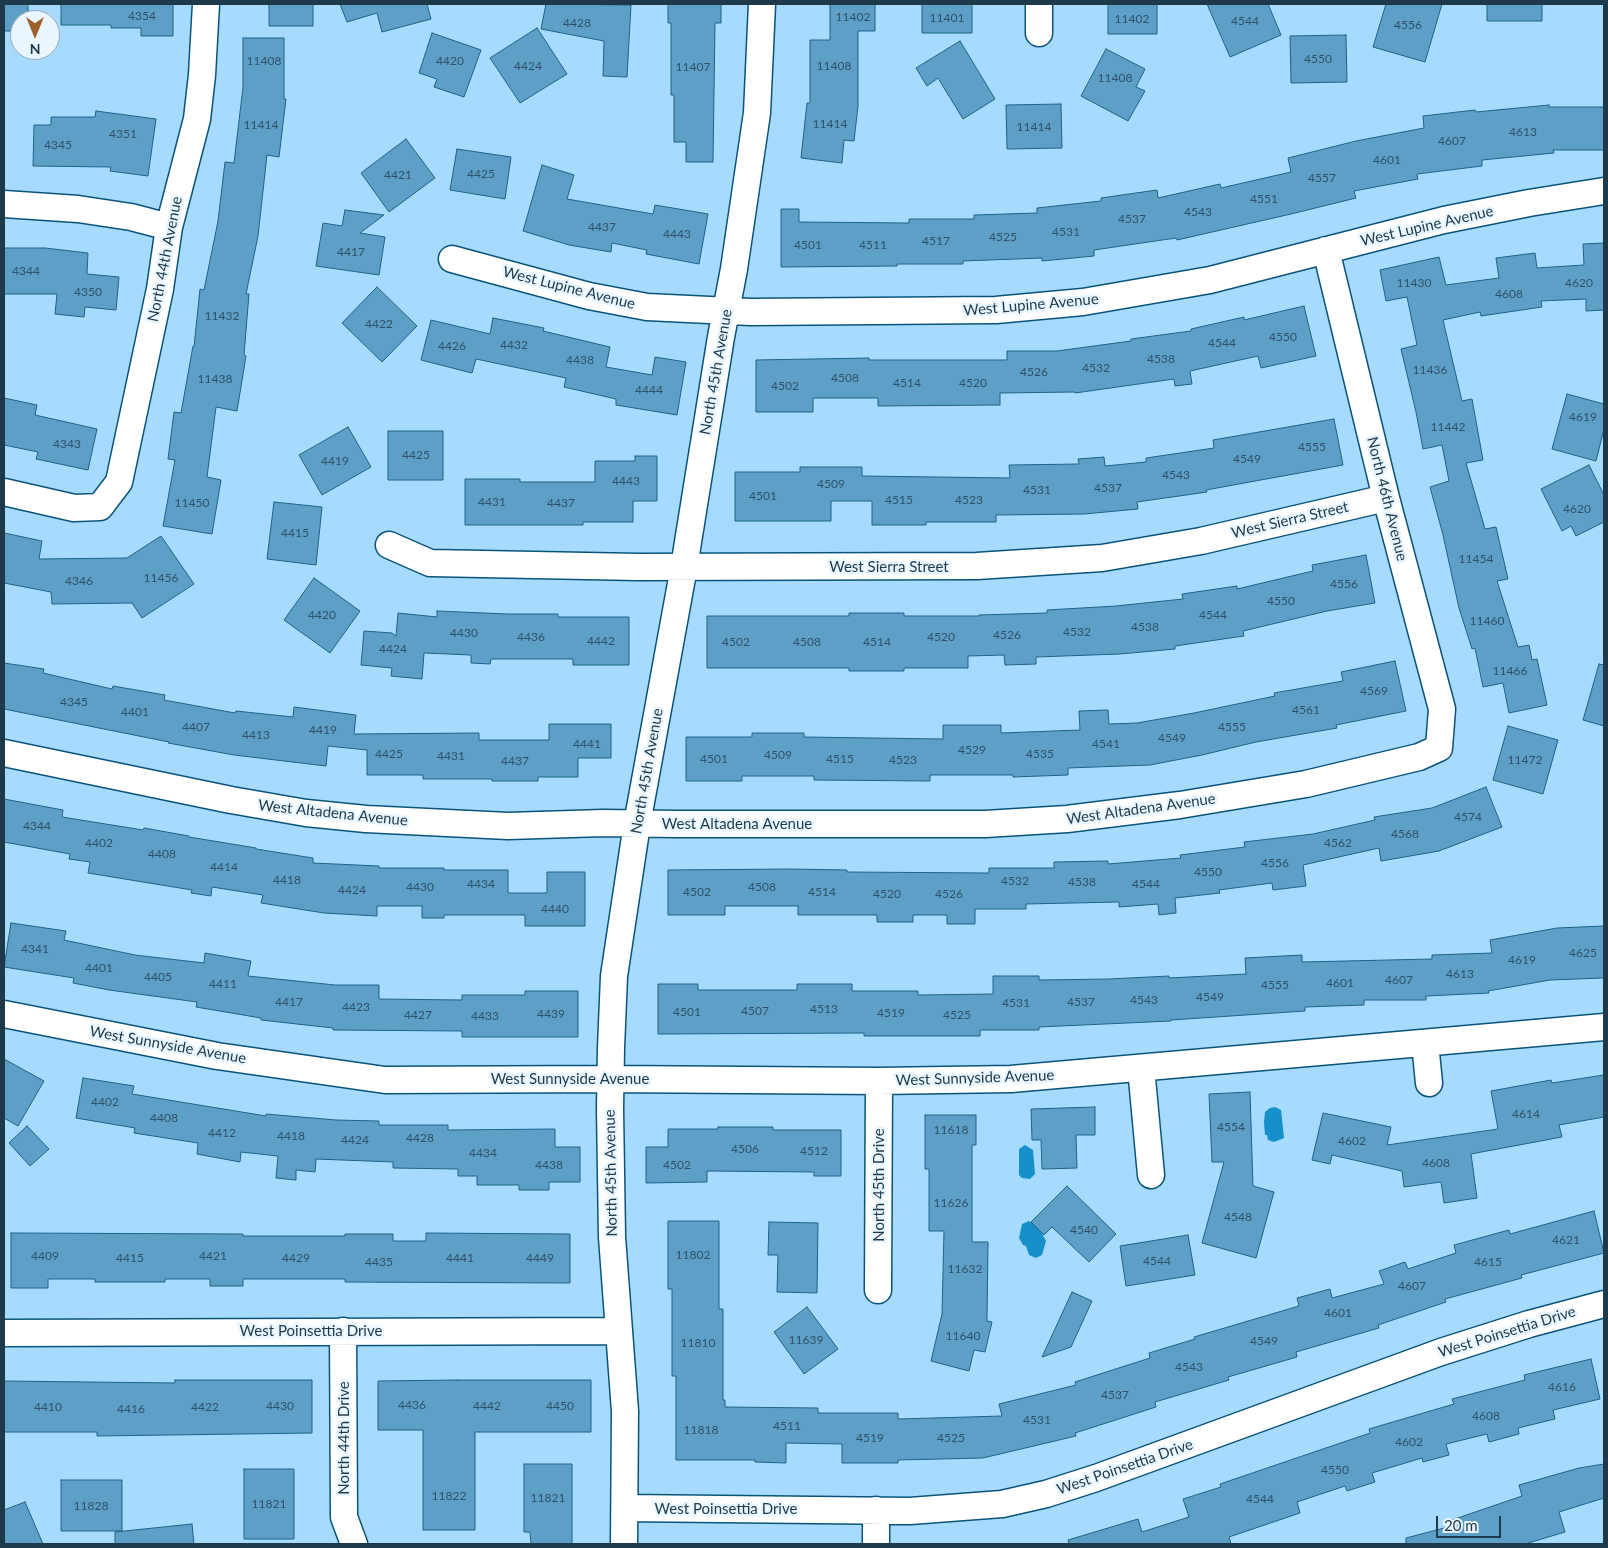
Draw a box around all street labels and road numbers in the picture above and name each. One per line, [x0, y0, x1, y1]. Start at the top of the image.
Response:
street label: North 44th Avenue [144, 195, 186, 323]
street label: West Lupine Avenue [1359, 202, 1495, 250]
street label: West Lupine Avenue [501, 263, 637, 313]
street label: West Lupine Avenue [963, 290, 1099, 320]
street label: North 45th Avenue [696, 308, 736, 436]
street label: North 46th Avenue [1363, 435, 1411, 563]
street label: West Sierra Street [1230, 498, 1350, 542]
street label: West Sierra Street [829, 558, 949, 576]
street label: North 45th Avenue [627, 707, 667, 835]
street label: West Altadena Avenue [1065, 790, 1217, 828]
street label: West Altadena Avenue [257, 796, 409, 830]
street label: West Altadena Avenue [662, 815, 812, 833]
street label: West Sunnyside Avenue [88, 1022, 248, 1068]
street label: West Sunnyside Avenue [895, 1066, 1055, 1090]
street label: West Sunnyside Avenue [491, 1070, 649, 1088]
street label: North 45th Avenue [601, 1109, 621, 1237]
street label: North 45th Drive [870, 1128, 888, 1242]
street label: West Poinsettia Drive [1436, 1303, 1578, 1361]
street label: West Poinsettia Drive [240, 1322, 382, 1340]
street label: North 44th Drive [335, 1381, 353, 1495]
street label: West Poinsettia Drive [1055, 1435, 1195, 1499]
street label: West Poinsettia Drive [655, 1500, 797, 1518]

